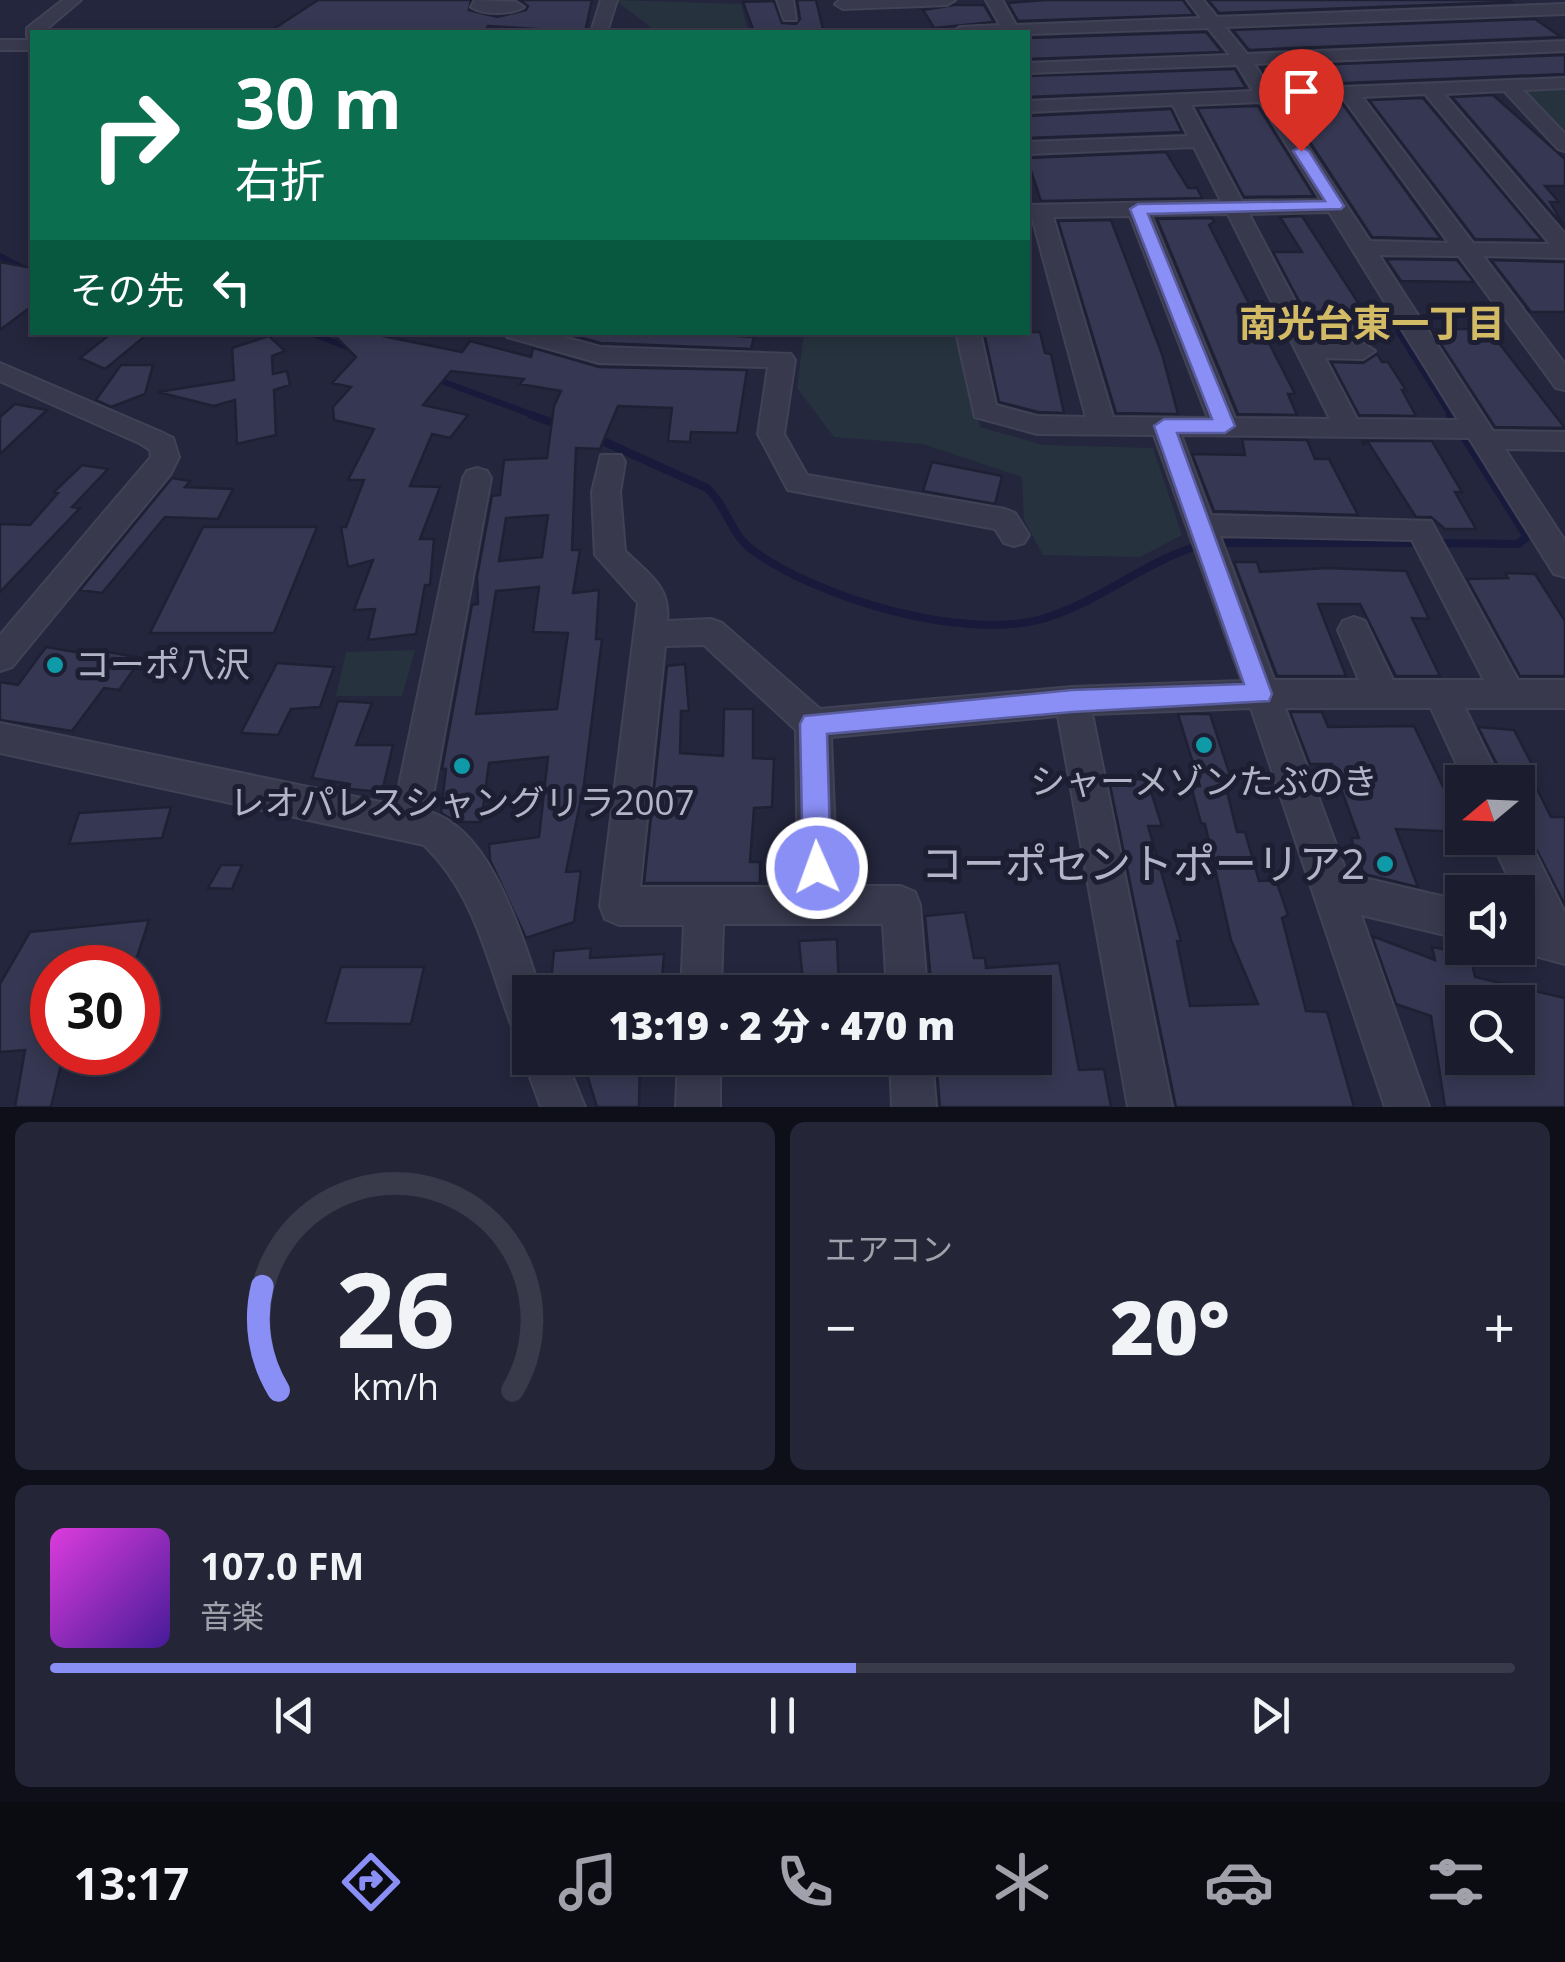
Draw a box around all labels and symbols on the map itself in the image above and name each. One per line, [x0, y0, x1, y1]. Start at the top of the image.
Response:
pin [1259, 49, 1344, 152]
district label: 南光台東一丁目 [1239, 296, 1505, 348]
place label: コーポ八沢 [75, 640, 250, 687]
marker: コーポ八沢 [44, 654, 66, 676]
marker: シャーメゾンたぶのき [1193, 734, 1215, 756]
marker: レオパレスシャングリラ2007 [451, 755, 473, 777]
place label: シャーメゾンたぶのき [1030, 757, 1378, 804]
north arrow [1445, 765, 1535, 855]
place label: レオパレスシャングリラ2007 [229, 778, 695, 825]
position arrow [765, 816, 869, 920]
place label: コーポセントポーリア2 [921, 834, 1365, 891]
marker: コーポセントポーリア2 [1374, 853, 1396, 875]
speed limit sign: 30 [30, 945, 160, 1075]

